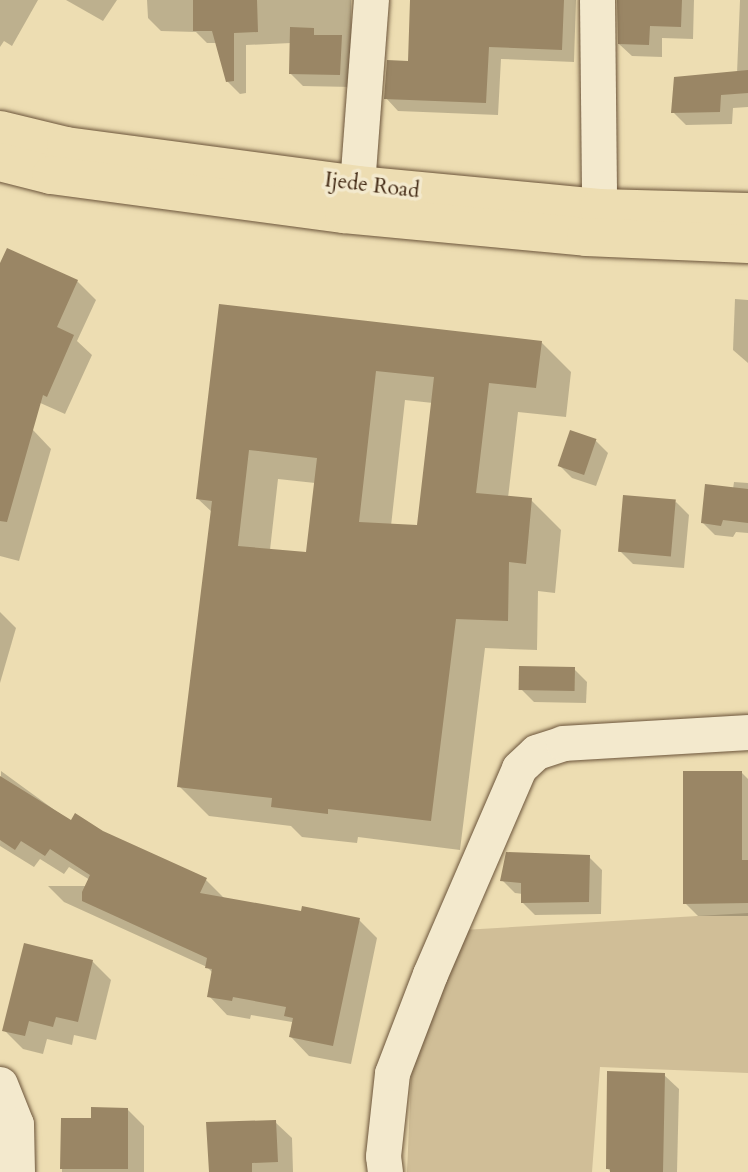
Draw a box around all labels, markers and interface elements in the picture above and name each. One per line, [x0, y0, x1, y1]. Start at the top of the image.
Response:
street label: Ijede Road [323, 168, 421, 204]

